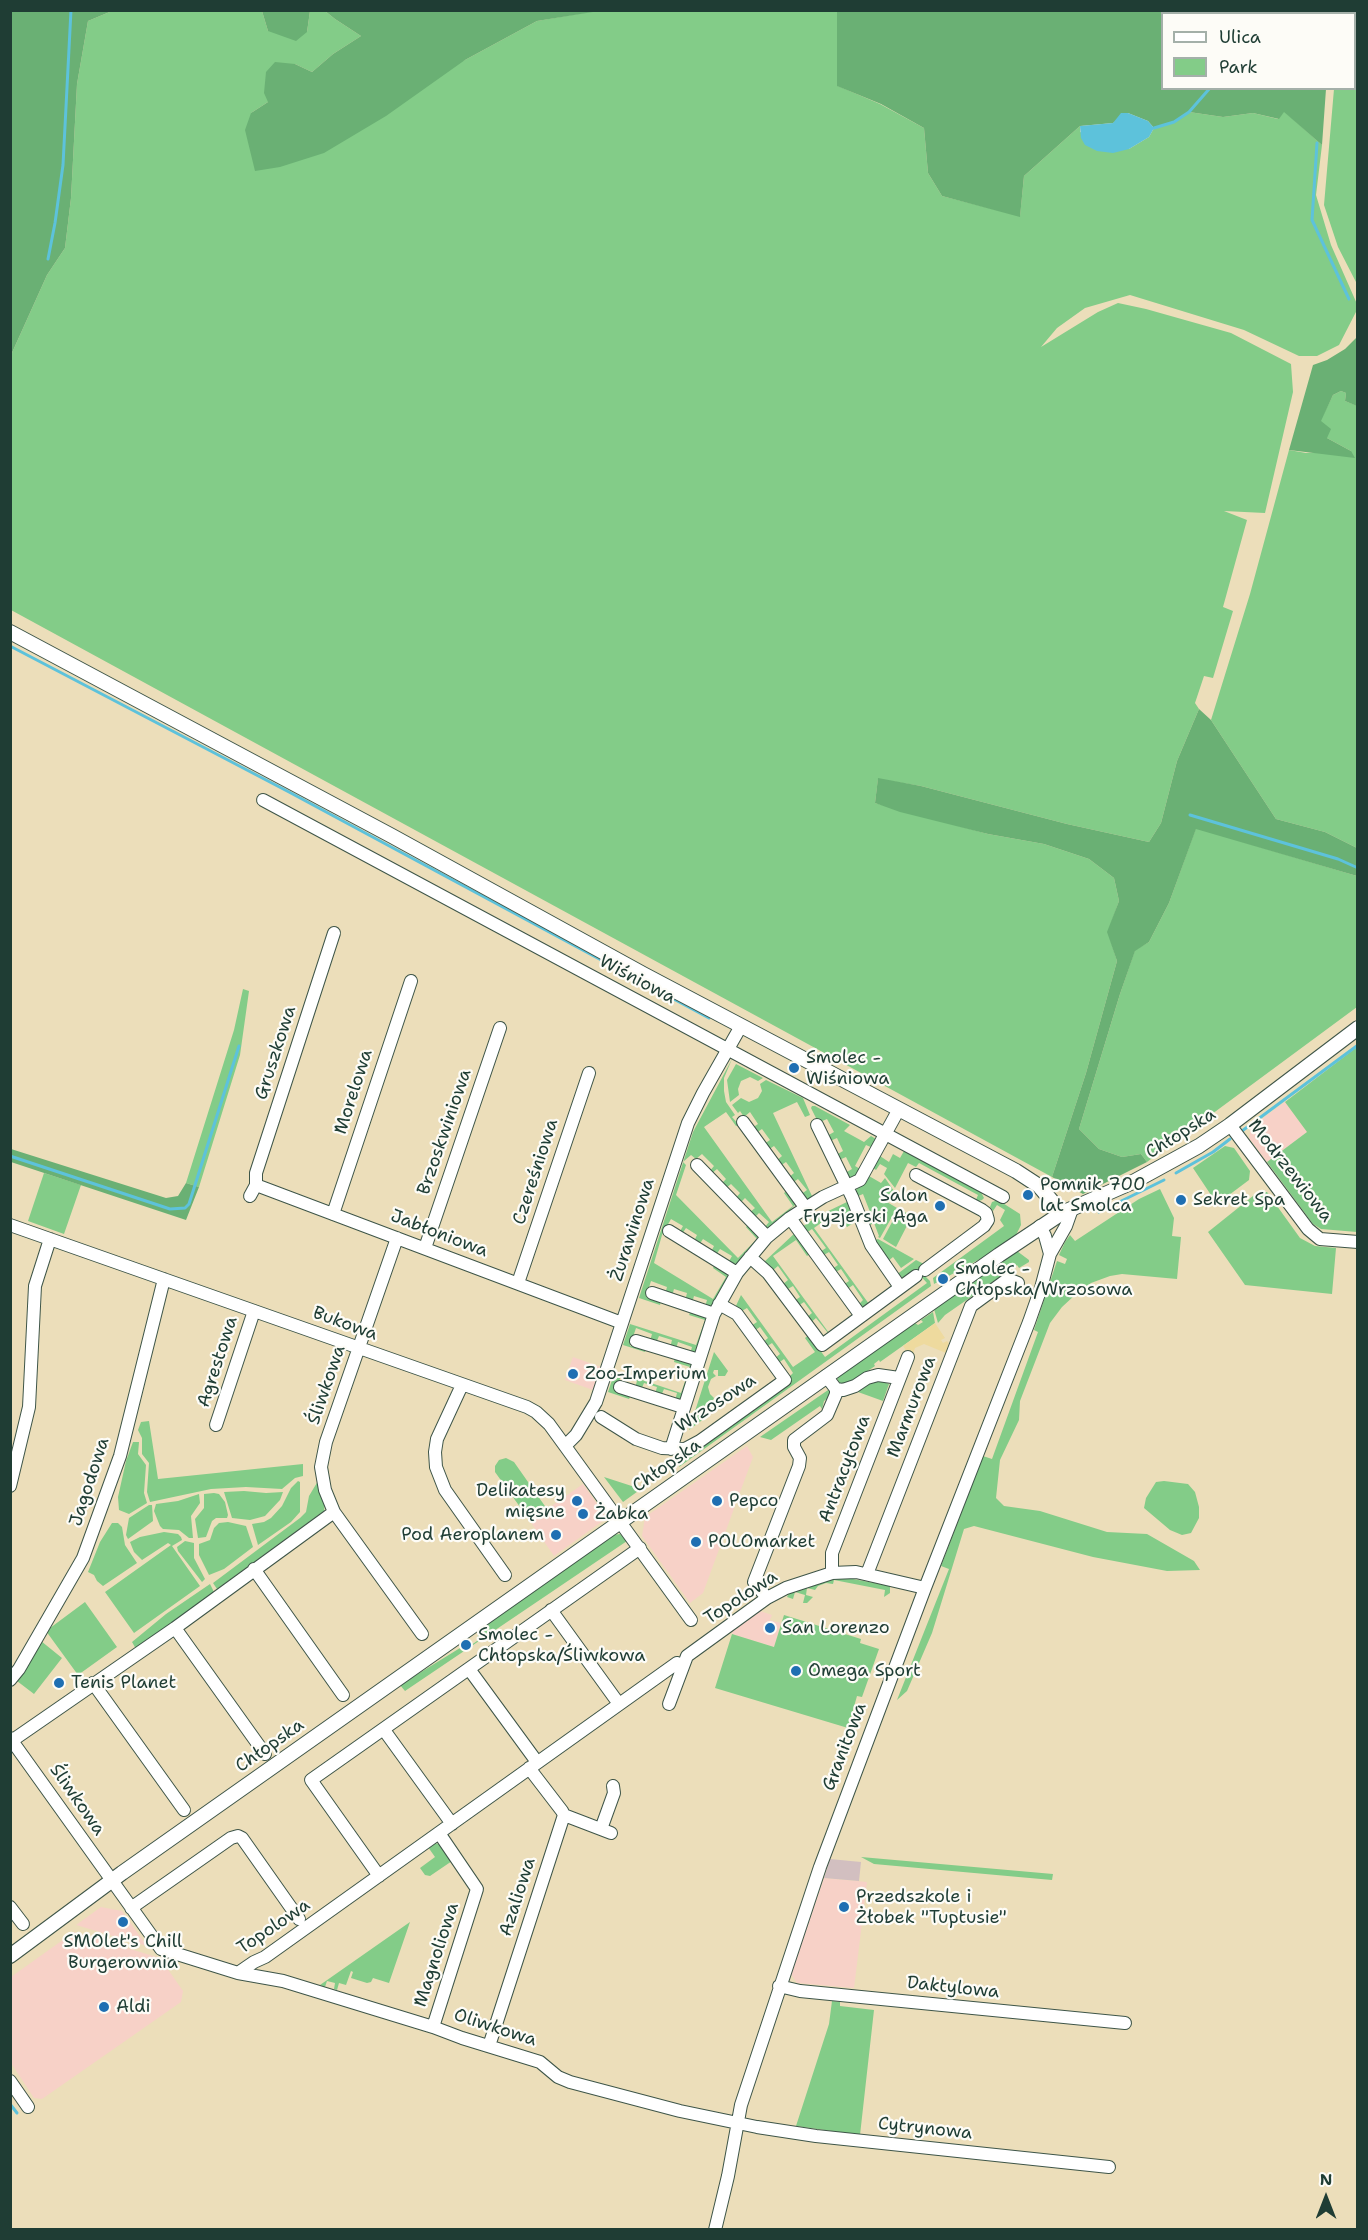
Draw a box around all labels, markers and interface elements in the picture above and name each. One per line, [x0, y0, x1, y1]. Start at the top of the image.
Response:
legend [1161, 12, 1356, 90]
text: Ulica [1219, 25, 1261, 49]
text: Park [1219, 55, 1258, 79]
street label: Wiśniowa [595, 951, 679, 1009]
street label: Gruszkowa [251, 1003, 301, 1103]
street label: Morelowa [330, 1047, 378, 1137]
place label: Smolec - Wiśniowa [806, 1047, 890, 1090]
marker: Smolec - Wiśniowa [787, 1061, 801, 1075]
street label: Brzoskwiniowa [413, 1066, 477, 1198]
street label: Chłopska [1142, 1104, 1220, 1164]
street label: Modrzewiowa [1243, 1115, 1337, 1227]
street label: Czereśniowa [509, 1116, 563, 1228]
place label: Pomnik 700 lat Smolca [1040, 1174, 1146, 1216]
street label: Żurawinowa [606, 1176, 660, 1284]
place label: Salon Fryzjerski Aga [803, 1185, 928, 1228]
marker: Pomnik 700 lat Smolca [1021, 1188, 1035, 1202]
place label: Sekret Spa [1193, 1189, 1285, 1211]
marker: Sekret Spa [1174, 1193, 1188, 1207]
marker: Salon Fryzjerski Aga [933, 1199, 947, 1213]
street label: Jabłoniowa [387, 1206, 491, 1262]
place label: Smolec - Chłopska/Wrzosowa [955, 1258, 1133, 1300]
marker: Smolec - Chłopska/Wrzosowa [936, 1272, 950, 1286]
street label: Bukowa [310, 1302, 380, 1346]
street label: Agrestowa [193, 1314, 243, 1410]
street label: Śliwkowa [303, 1343, 351, 1427]
street label: Marmurowa [883, 1353, 941, 1461]
place label: Zoo-Imperium [585, 1363, 706, 1385]
marker: Zoo-Imperium [566, 1367, 580, 1381]
street label: Wrzosowa [672, 1370, 760, 1438]
street label: Antracytowa [815, 1412, 875, 1526]
street label: Jagodowa [66, 1435, 114, 1529]
street label: Chłopska [629, 1435, 705, 1497]
place label: Delikatesy mięsne [476, 1480, 565, 1522]
place label: Pepco [729, 1490, 779, 1512]
marker: Delikatesy mięsne [570, 1494, 584, 1508]
marker: Pepco [710, 1494, 724, 1508]
place label: Żabka [595, 1503, 648, 1525]
marker: Żabka [576, 1507, 590, 1521]
place label: Pod Aeroplanem [401, 1524, 544, 1546]
marker: Pod Aeroplanem [549, 1528, 563, 1542]
place label: POLOmarket [708, 1531, 815, 1553]
marker: POLOmarket [689, 1535, 703, 1549]
street label: Topolowa [700, 1566, 782, 1630]
place label: San Lorenzo [782, 1617, 890, 1639]
marker: San Lorenzo [763, 1621, 777, 1635]
place label: Smolec - Chłopska/Śliwkowa [478, 1624, 646, 1666]
marker: Smolec - Chłopska/Śliwkowa [459, 1638, 473, 1652]
place label: Omega Sport [808, 1660, 921, 1682]
marker: Omega Sport [789, 1664, 803, 1678]
place label: Tenis Planet [71, 1672, 176, 1694]
marker: Tenis Planet [52, 1676, 66, 1690]
street label: Granitowa [818, 1700, 872, 1794]
street label: Chłopska [232, 1715, 308, 1777]
street label: Śliwkowa [45, 1760, 109, 1840]
street label: Azaliowa [495, 1855, 541, 1939]
place label: Przedszkole i Żłobek "Tuptusie" [856, 1886, 1007, 1928]
street label: Topolowa [233, 1895, 315, 1959]
street label: Magnoliowa [410, 1900, 464, 2010]
marker: Przedszkole i Żłobek "Tuptusie" [837, 1900, 851, 1914]
marker: SMOlet's Chill Burgerownia [116, 1915, 130, 1929]
place label: SMOlet's Chill Burgerownia [63, 1931, 183, 1974]
street label: Daktylowa [906, 1972, 1000, 2004]
place label: Aldi [116, 1996, 151, 2018]
marker: Aldi [97, 2000, 111, 2014]
street label: Oliwkowa [451, 2004, 539, 2052]
street label: Cytrynowa [877, 2113, 973, 2145]
north arrow [1296, 2168, 1356, 2228]
text: N [1320, 2169, 1332, 2190]

